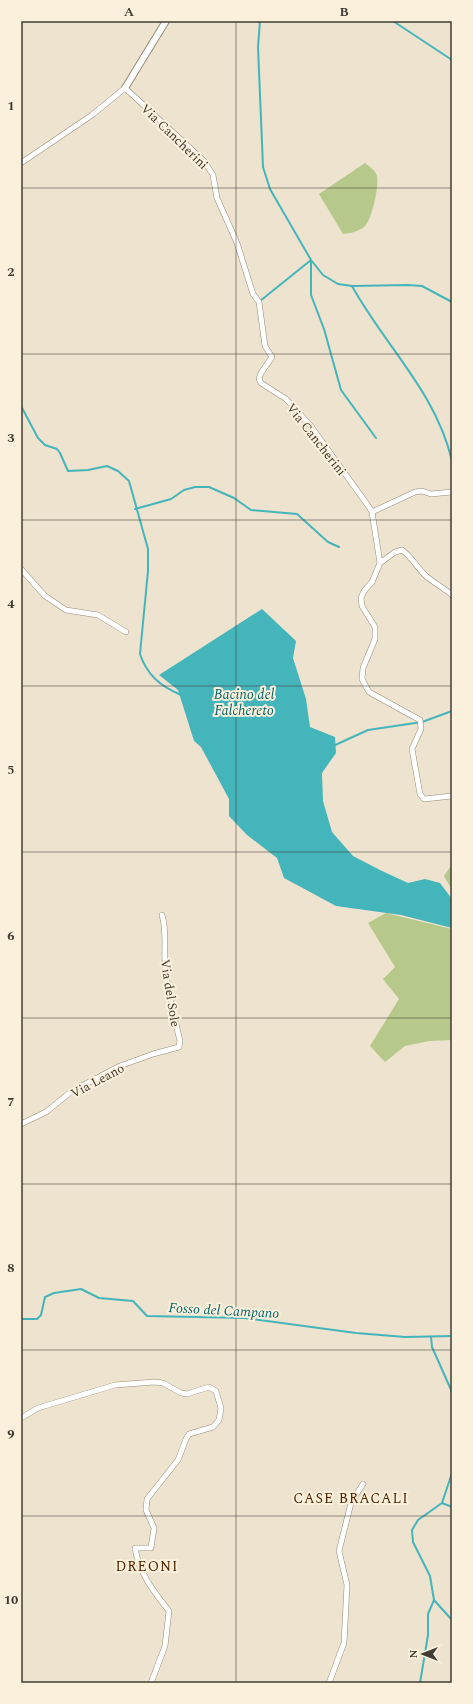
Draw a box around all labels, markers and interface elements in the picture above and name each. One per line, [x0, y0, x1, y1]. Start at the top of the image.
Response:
text: A [124, 2, 134, 22]
text: B [339, 2, 349, 22]
text: 1 [7, 96, 15, 116]
street label: Via Cancherini [136, 99, 213, 174]
text: 2 [7, 262, 15, 282]
street label: Via Cancherini [281, 399, 351, 480]
text: 3 [7, 428, 15, 448]
text: 4 [7, 594, 15, 614]
water label: Bacino del Falchereto [214, 684, 275, 721]
text: 5 [7, 760, 15, 780]
text: 6 [7, 926, 15, 946]
street label: Via del Sole [155, 958, 185, 1028]
street label: Via Leano [67, 1058, 128, 1104]
text: 7 [7, 1092, 15, 1112]
text: 8 [7, 1258, 15, 1278]
water label: Fosso del Campano [168, 1297, 280, 1324]
text: 9 [7, 1424, 15, 1444]
district label: CASE BRACALI [293, 1488, 409, 1509]
district label: DREONI [115, 1556, 179, 1577]
text: 10 [4, 1590, 18, 1610]
north arrow [403, 1634, 443, 1674]
text: N [405, 1649, 422, 1658]

